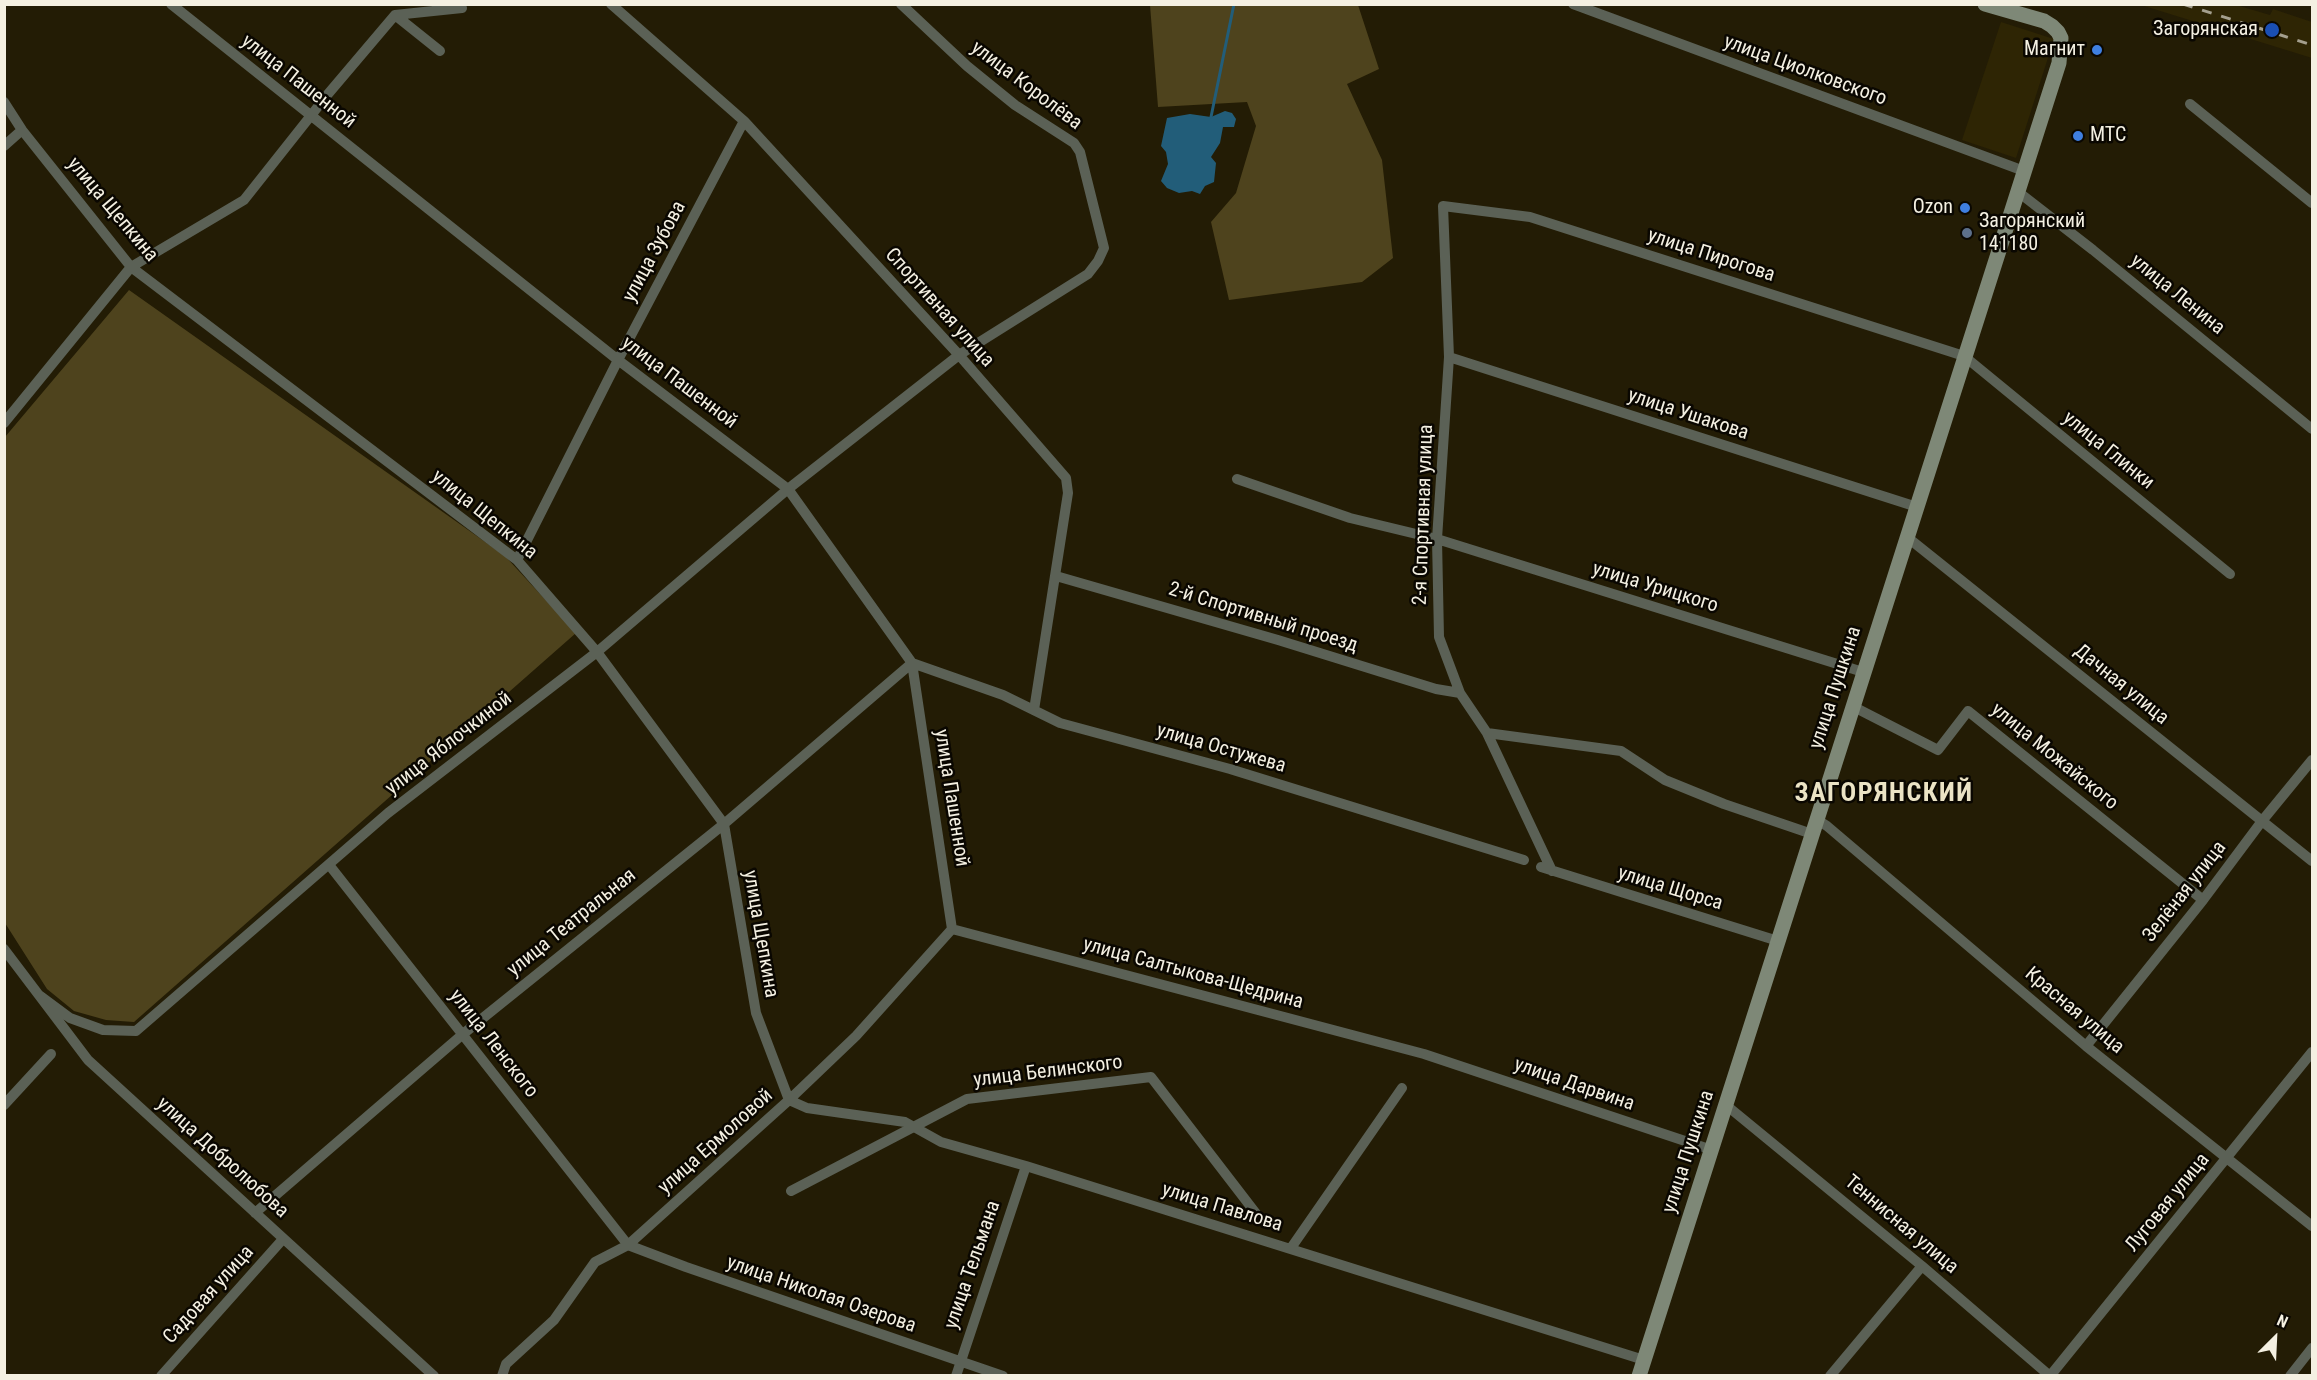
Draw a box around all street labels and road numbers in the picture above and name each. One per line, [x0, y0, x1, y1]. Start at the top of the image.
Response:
street label: улица Пашенной [236, 30, 360, 134]
street label: улица Циолковского [1720, 30, 1890, 112]
street label: улица Королёва [966, 36, 1086, 136]
street label: улица Щепкина [61, 153, 163, 267]
street label: улица Зубова [618, 197, 692, 307]
street label: улица Пирогова [1644, 224, 1778, 288]
street label: Спортивная улица [879, 244, 999, 372]
street label: улица Ленина [2125, 250, 2229, 340]
street label: улица Пашенной [616, 332, 742, 434]
street label: улица Ушакова [1625, 384, 1751, 446]
street label: улица Глинки [2057, 407, 2159, 495]
street label: 2-я Спортивная улица [1409, 424, 1439, 606]
street label: улица Щепкина [426, 465, 542, 565]
street label: улица Урицкого [1589, 557, 1721, 619]
street label: 2-й Спортивный проезд [1165, 578, 1361, 658]
street label: улица Пушкина [1805, 624, 1867, 752]
street label: Дачная улица [2069, 640, 2173, 730]
street label: улица Яблочкиной [381, 687, 517, 801]
street label: улица Можайского [1985, 698, 2123, 816]
street label: улица Остужева [1154, 719, 1288, 779]
street label: улица Пашенной [928, 727, 974, 869]
street label: Зелёная улица [2138, 837, 2232, 947]
street label: улица Щорса [1615, 862, 1725, 916]
street label: улица Театральная [503, 864, 641, 982]
street label: улица Щепкина [737, 868, 783, 1000]
street label: улица Салтыкова-Щедрина [1080, 933, 1306, 1015]
street label: Красная улица [2020, 963, 2128, 1059]
street label: улица Ленского [443, 985, 543, 1103]
street label: улица Белинского [972, 1051, 1124, 1093]
street label: улица Дарвина [1511, 1053, 1637, 1117]
street label: улица Ермоловой [654, 1084, 778, 1200]
street label: улица Пушкина [1658, 1088, 1720, 1216]
street label: улица Добролюбова [151, 1092, 293, 1224]
street label: Луговая улица [2121, 1149, 2215, 1257]
street label: Теннисная улица [1839, 1170, 1963, 1280]
street label: улица Павлова [1159, 1178, 1285, 1238]
street label: улица Тельмана [940, 1198, 1006, 1332]
street label: Садовая улица [159, 1241, 259, 1349]
street label: улица Николая Озерова [723, 1251, 919, 1339]

